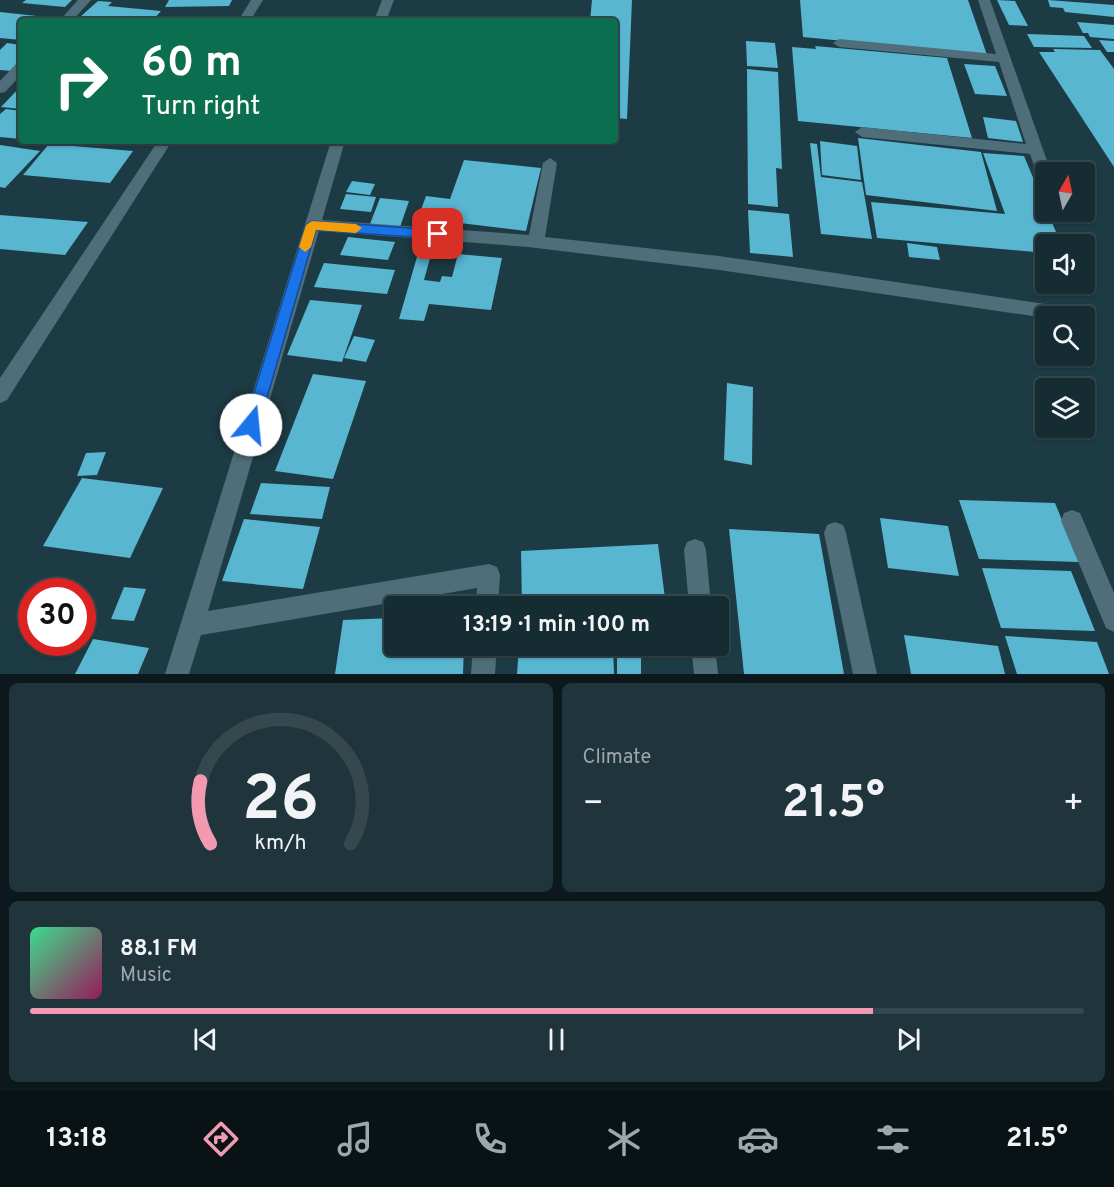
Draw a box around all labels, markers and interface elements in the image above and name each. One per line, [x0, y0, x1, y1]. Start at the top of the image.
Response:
text: 60 m [141, 38, 242, 91]
icon: right [42, 42, 120, 120]
text: Turn right [141, 90, 260, 124]
north arrow [1035, 162, 1095, 222]
map controls [1035, 162, 1095, 438]
pin [412, 208, 463, 259]
icon: arrive [421, 217, 454, 250]
button: sound [1035, 234, 1095, 294]
button: search [1035, 306, 1095, 366]
button: layers [1035, 378, 1095, 438]
position arrow [219, 393, 283, 457]
speed limit sign: 30 [18, 578, 96, 656]
text: 13:19 · 1 min · 100 m [463, 612, 650, 639]
text: Climate [583, 745, 651, 771]
text: 26 [242, 763, 319, 842]
text: 21.5° [782, 776, 885, 833]
text: − [583, 784, 604, 826]
text: + [1063, 784, 1084, 826]
text: km/h [255, 831, 307, 858]
text: 88.1 FM [120, 936, 197, 963]
text: Music [120, 963, 172, 989]
icon: previous [189, 1023, 222, 1056]
icon: pause [540, 1023, 573, 1056]
icon: next [892, 1023, 925, 1056]
icon: directions [200, 1118, 242, 1160]
icon: music [334, 1118, 376, 1160]
icon: phone [469, 1118, 511, 1160]
icon: climate [603, 1118, 645, 1160]
icon: car [737, 1118, 779, 1160]
icon: filters [872, 1118, 914, 1160]
text: 13:18 [46, 1122, 108, 1156]
text: 21.5° [1006, 1122, 1068, 1156]

